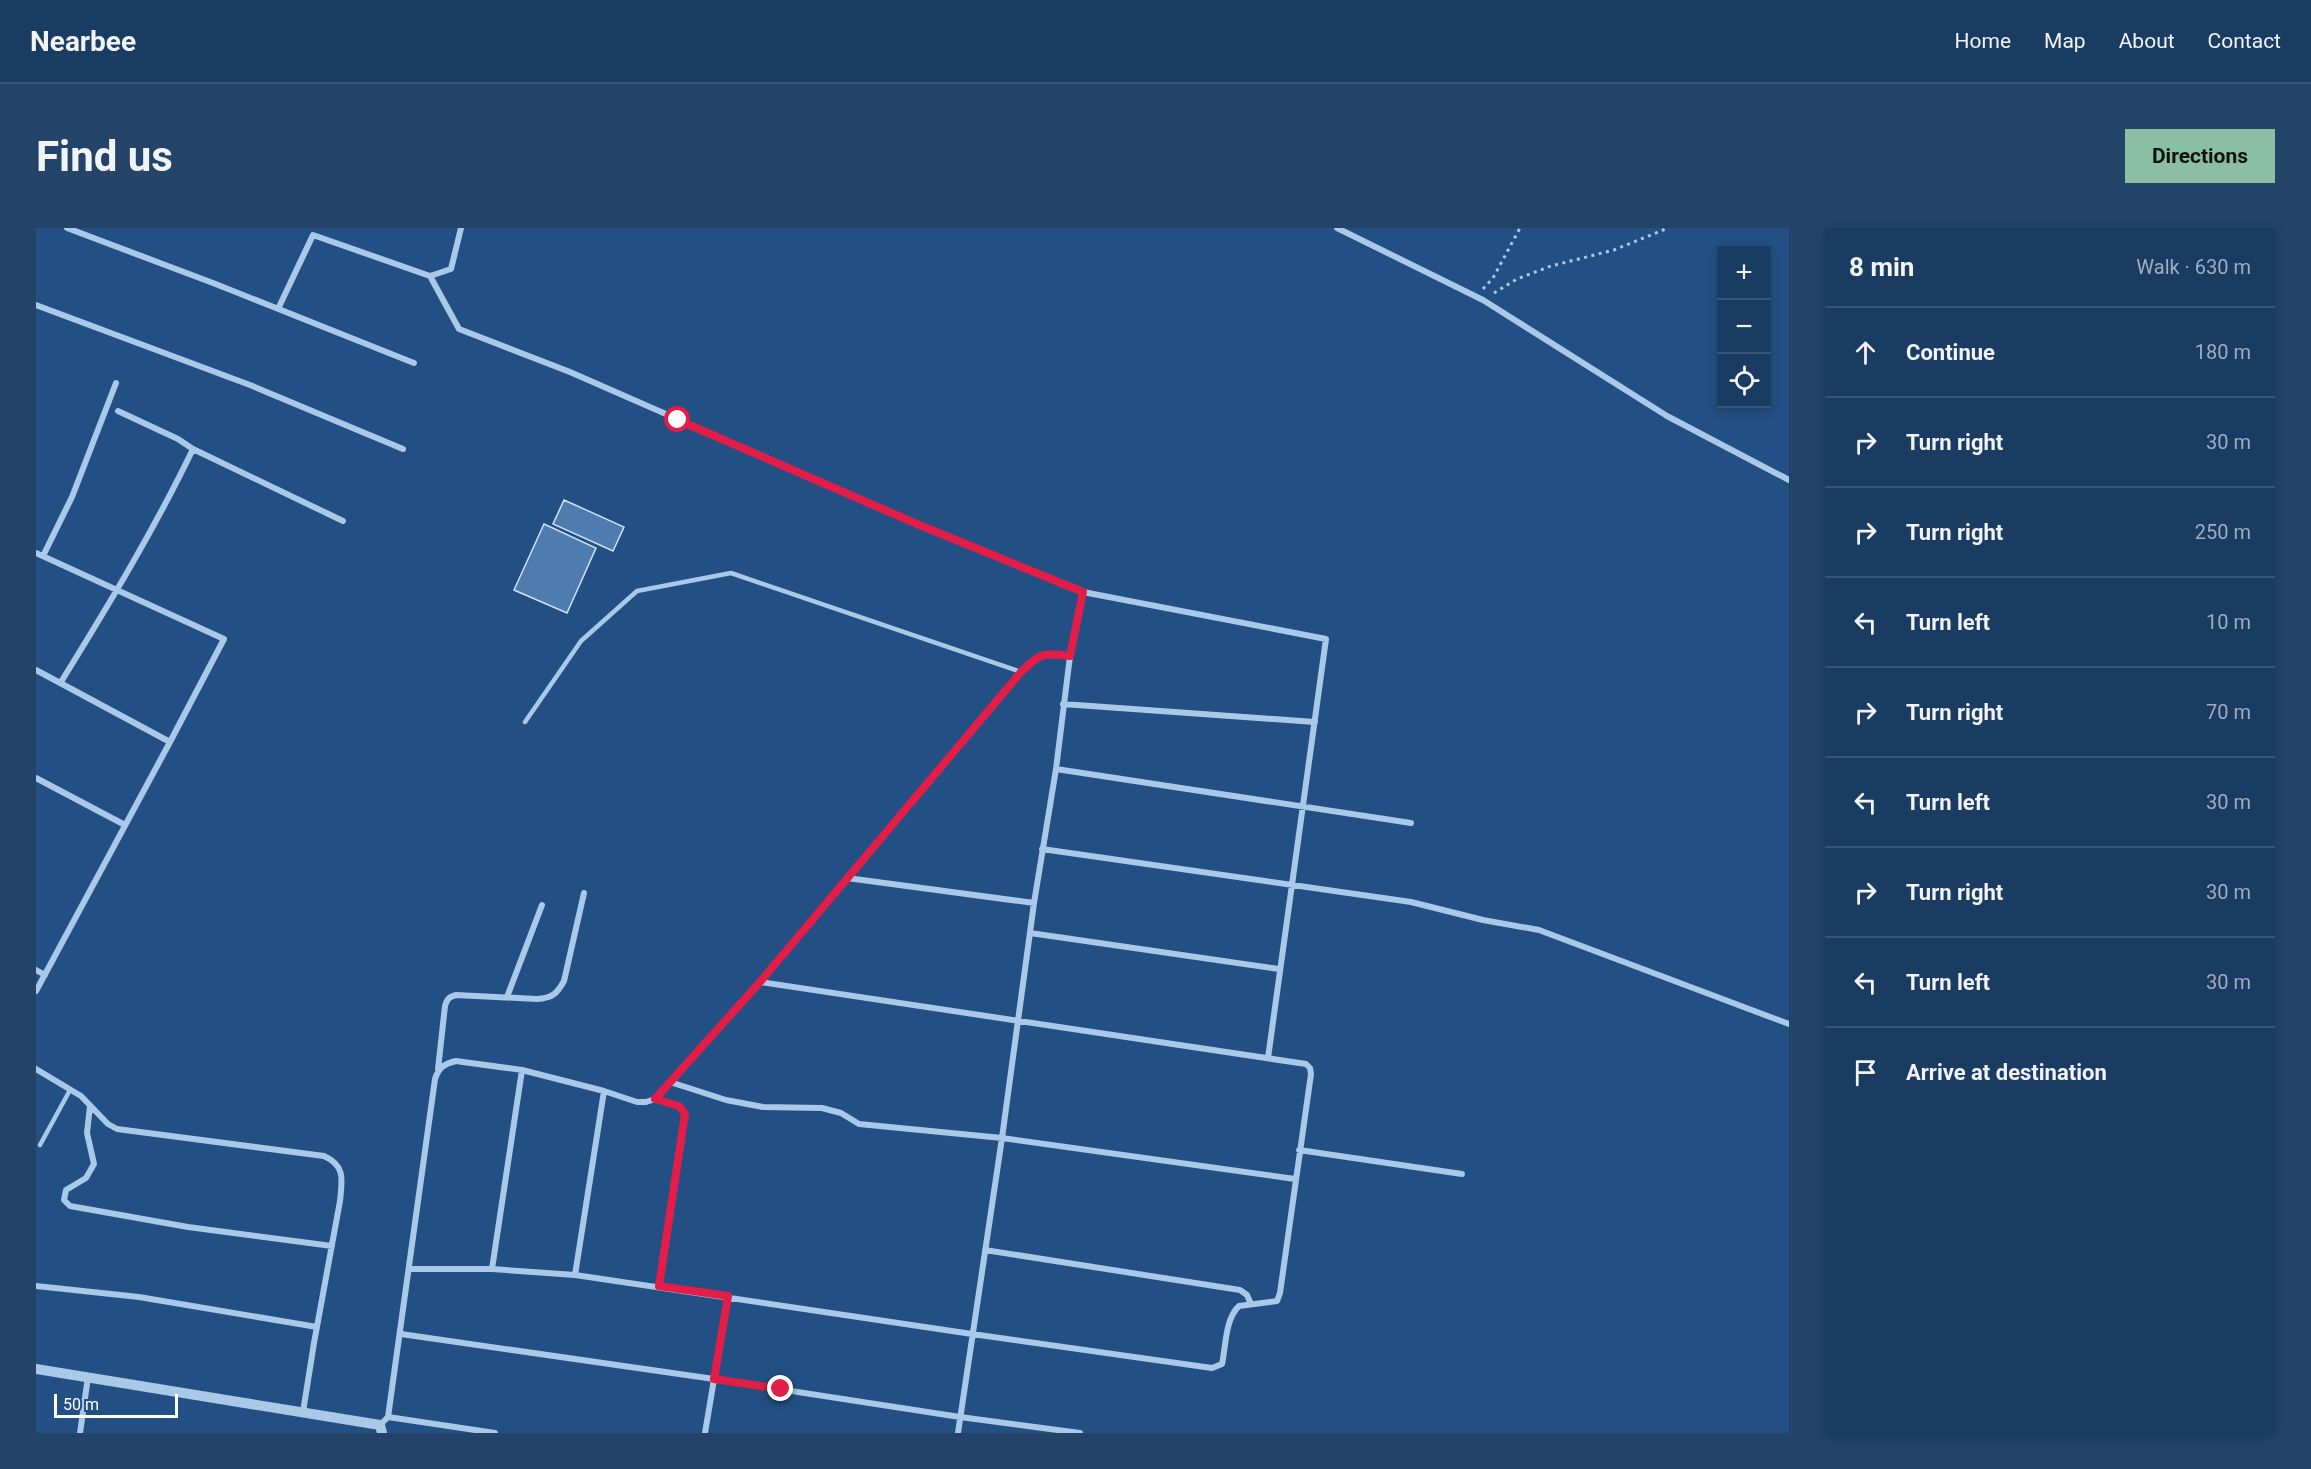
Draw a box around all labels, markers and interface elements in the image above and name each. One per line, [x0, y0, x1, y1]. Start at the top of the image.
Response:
text: Nearbee [30, 25, 136, 58]
text: Home [1955, 29, 2011, 53]
text: Map [2044, 29, 2086, 53]
text: About [2119, 29, 2175, 53]
text: Contact [2208, 29, 2281, 53]
button: Directions [2125, 129, 2275, 183]
text: Find us [36, 132, 173, 181]
map controls [1717, 246, 1771, 408]
button: + [1717, 246, 1771, 300]
text: 8 min [1849, 252, 1914, 282]
text: Walk · 630 m [2136, 255, 2251, 279]
button: − [1717, 300, 1771, 354]
icon: ahead [1849, 336, 1882, 369]
text: Continue [1906, 340, 1995, 365]
text: 180 m [2195, 340, 2251, 364]
button: locate [1717, 354, 1771, 408]
route start [664, 406, 690, 432]
icon: right [1849, 426, 1882, 459]
text: Turn right [1906, 430, 2003, 455]
text: 30 m [2206, 430, 2251, 454]
icon: right [1849, 516, 1882, 549]
text: Turn right [1906, 520, 2003, 545]
text: 250 m [2195, 520, 2251, 544]
icon: left [1849, 606, 1882, 639]
text: Turn left [1906, 610, 1990, 635]
text: 10 m [2206, 610, 2251, 634]
icon: right [1849, 696, 1882, 729]
text: Turn right [1906, 700, 2003, 725]
text: 70 m [2206, 700, 2251, 724]
icon: left [1849, 786, 1882, 819]
text: Turn left [1906, 790, 1990, 815]
text: 30 m [2206, 790, 2251, 814]
icon: right [1849, 876, 1882, 909]
text: Turn right [1906, 880, 2003, 905]
text: 30 m [2206, 880, 2251, 904]
icon: left [1849, 966, 1882, 999]
text: Turn left [1906, 970, 1990, 995]
text: 30 m [2206, 970, 2251, 994]
icon: arrive [1849, 1056, 1882, 1089]
text: Arrive at destination [1906, 1060, 2107, 1085]
route end [767, 1375, 793, 1401]
scale bar [54, 1391, 178, 1418]
text: 50 m [63, 1395, 99, 1414]

